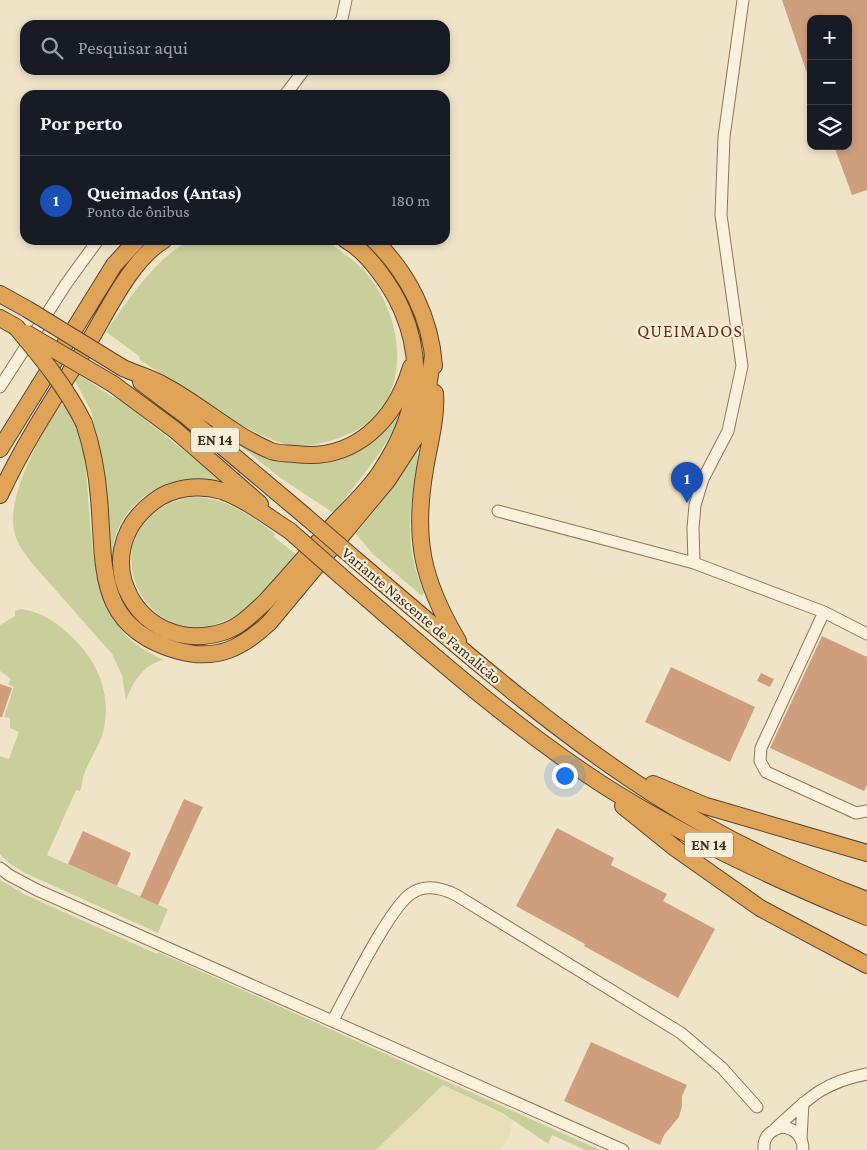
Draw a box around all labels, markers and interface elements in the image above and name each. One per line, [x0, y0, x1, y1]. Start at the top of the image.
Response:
map controls [807, 15, 852, 150]
button: + [807, 15, 852, 60]
search box [20, 20, 450, 75]
icon: search [38, 34, 66, 62]
text: Pesquisar aqui [78, 37, 188, 58]
button: − [807, 60, 852, 105]
button: layers [807, 105, 852, 150]
text: Por perto [40, 111, 123, 135]
text: Queimados (Antas) [87, 182, 243, 203]
text: 1 [53, 192, 59, 209]
text: 180 m [391, 192, 430, 209]
text: Ponto de ônibus [87, 203, 190, 220]
district label: QUEIMADOS [637, 321, 743, 341]
road number: EN 14 [191, 428, 239, 452]
pin: 1 [671, 462, 703, 503]
street label: Variante Nascente de Famalicão [339, 544, 505, 687]
your location [552, 763, 578, 789]
road number: EN 14 [685, 832, 733, 858]

